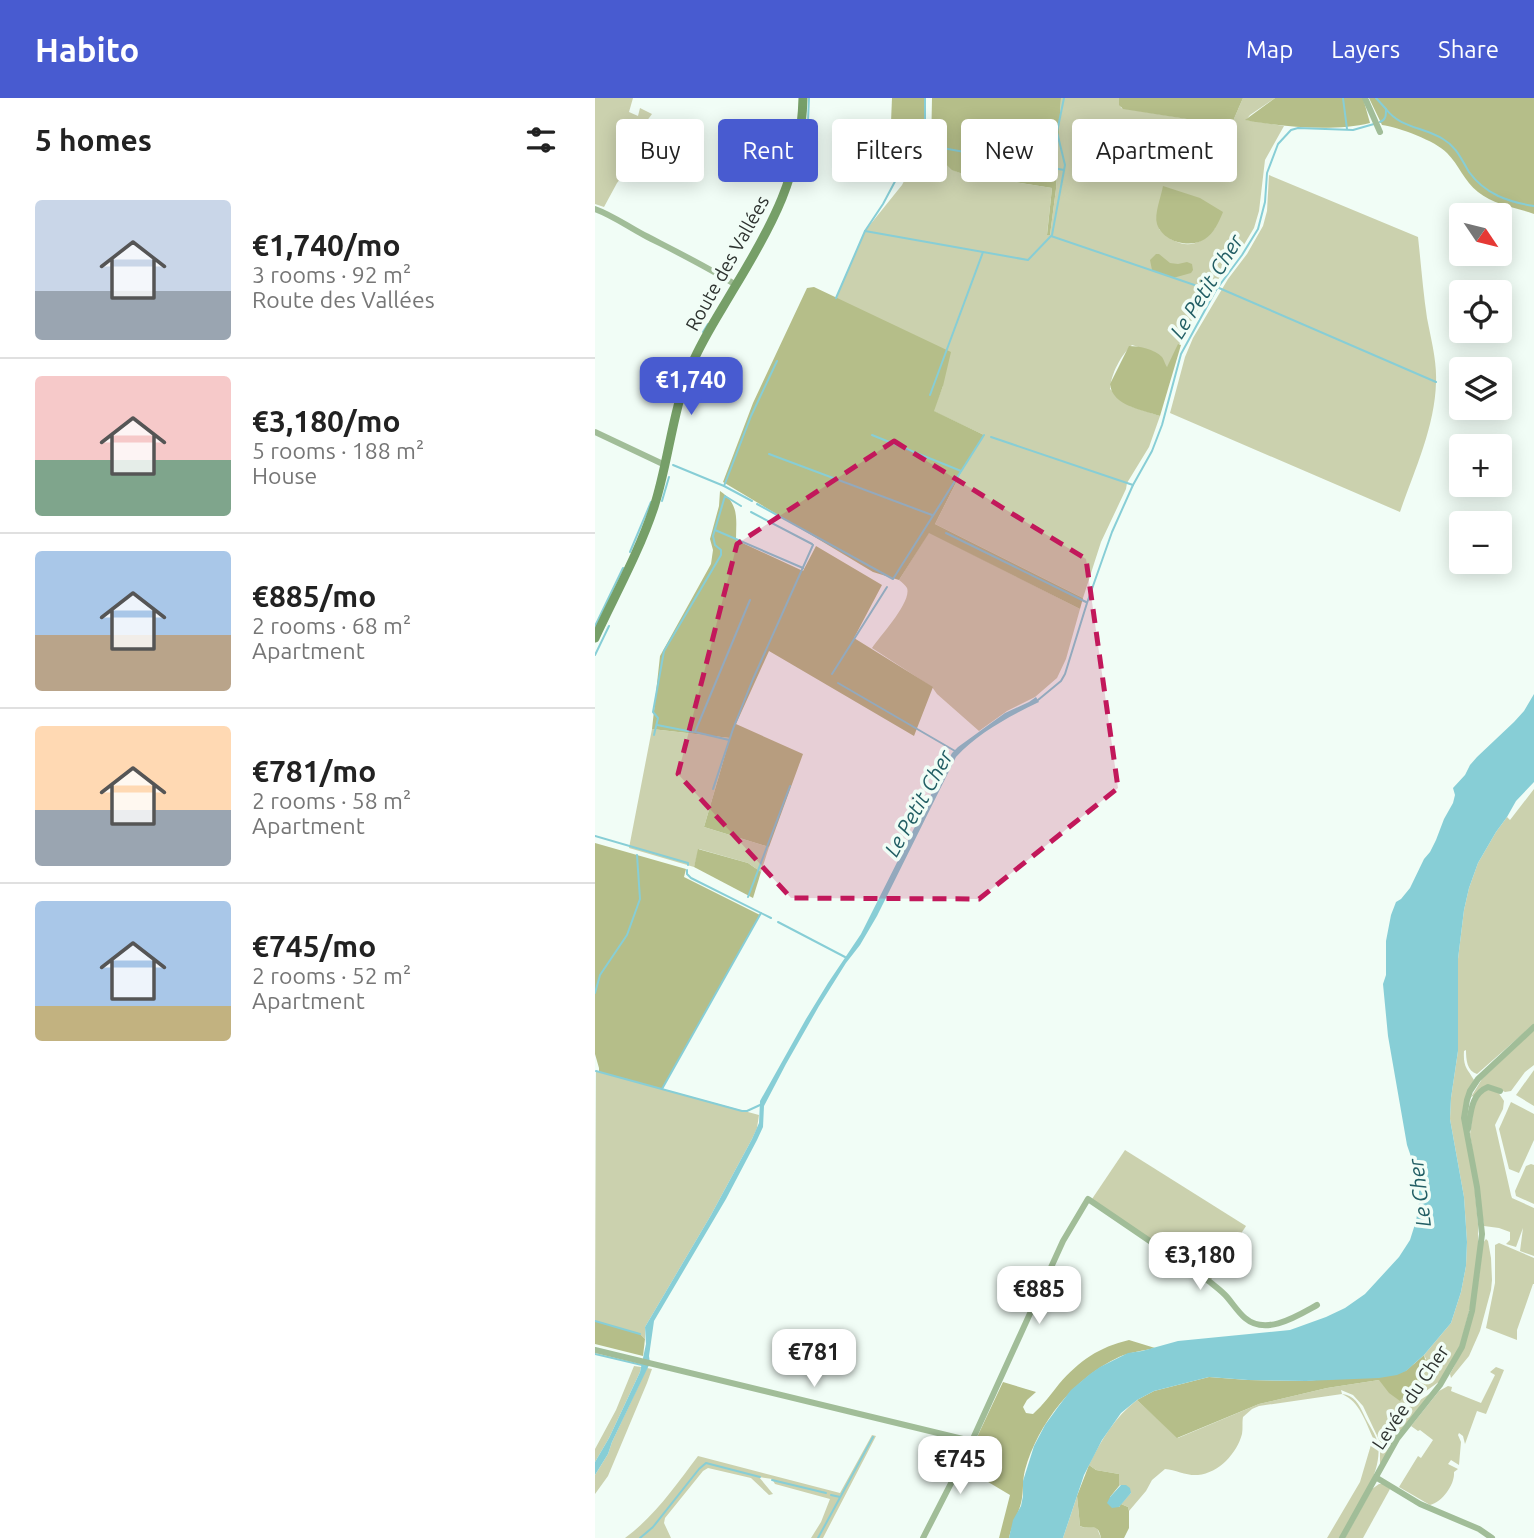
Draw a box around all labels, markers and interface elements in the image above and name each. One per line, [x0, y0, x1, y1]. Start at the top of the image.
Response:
text: Habito [35, 31, 139, 68]
text: Map [1246, 36, 1293, 63]
text: Layers [1331, 36, 1400, 63]
text: Share [1438, 36, 1499, 63]
chip: Buy [616, 119, 704, 182]
chip: Rent [718, 119, 818, 182]
chip: Filters [832, 119, 947, 182]
chip: New [961, 119, 1058, 182]
chip: Apartment [1072, 119, 1237, 182]
icon: filters [522, 121, 560, 159]
text: 5 homes [35, 123, 152, 157]
street label: Route des Vallées [681, 192, 773, 334]
north arrow [1449, 203, 1512, 266]
map controls [1449, 203, 1512, 574]
icon: home [91, 228, 175, 312]
text: €1,740/mo [252, 228, 401, 262]
water label: Le Petit Cher [1165, 229, 1248, 342]
text: 3 rooms · 92 m² [252, 262, 411, 287]
button: locate [1449, 280, 1512, 343]
text: Route des Vallées [252, 287, 435, 312]
button: layers [1449, 357, 1512, 420]
pin: €1,740 [634, 358, 748, 417]
text: €1,740 [656, 367, 726, 392]
icon: home [91, 404, 175, 488]
text: €3,180/mo [252, 404, 401, 438]
button: + [1449, 434, 1512, 497]
text: 5 rooms · 188 m² [252, 438, 424, 463]
text: House [252, 463, 317, 488]
button: − [1449, 511, 1512, 574]
icon: home [91, 579, 175, 663]
text: €885/mo [252, 579, 376, 613]
text: 2 rooms · 68 m² [252, 613, 411, 638]
text: Apartment [252, 638, 365, 663]
water label: Le Petit Cher [879, 745, 957, 860]
icon: home [91, 754, 175, 838]
text: €781/mo [252, 754, 376, 788]
text: 2 rooms · 58 m² [252, 788, 411, 813]
text: Apartment [252, 813, 365, 838]
icon: home [91, 929, 175, 1013]
text: €745/mo [252, 929, 376, 963]
text: 2 rooms · 52 m² [252, 963, 411, 988]
text: Apartment [252, 988, 365, 1013]
water label: Le Cher [1403, 1157, 1435, 1228]
pin: €3,180 [1143, 1232, 1257, 1292]
text: €3,180 [1165, 1242, 1235, 1267]
pin: €885 [998, 1266, 1080, 1326]
text: €885 [1013, 1276, 1065, 1301]
pin: €781 [773, 1330, 855, 1389]
text: €781 [788, 1339, 840, 1364]
street label: Levée du Cher [1367, 1341, 1453, 1453]
pin: €745 [919, 1436, 1001, 1496]
text: €745 [934, 1446, 986, 1471]

